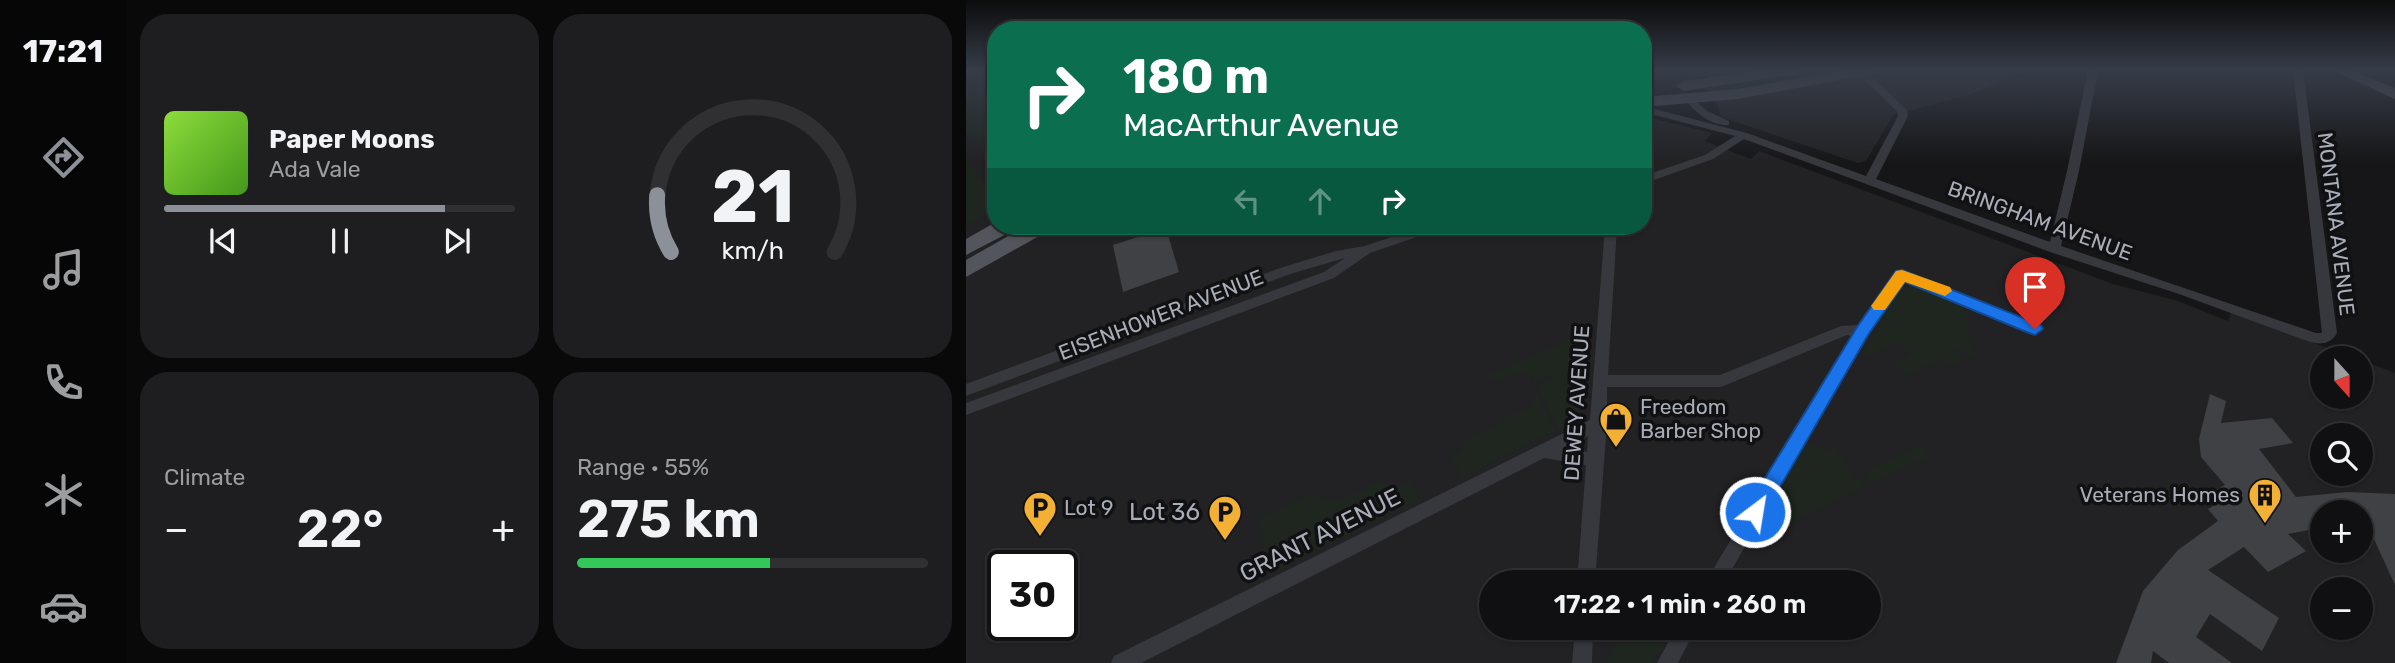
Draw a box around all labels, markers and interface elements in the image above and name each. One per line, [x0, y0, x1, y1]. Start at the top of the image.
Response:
text: 17:21 [23, 32, 103, 70]
text: 180 m [1123, 47, 1269, 105]
icon: right [1008, 49, 1099, 140]
text: MacArthur Avenue [1123, 106, 1399, 144]
text: Paper Moons [269, 124, 435, 155]
street label: MONTANA AVENUE [2313, 131, 2360, 317]
icon: directions [39, 133, 88, 182]
text: 21 [711, 154, 794, 240]
text: Ada Vale [269, 155, 361, 183]
street label: BRINGHAM AVENUE [1945, 176, 2136, 266]
icon: left [1228, 182, 1266, 220]
icon: ahead [1301, 182, 1339, 220]
icon: right [1374, 182, 1412, 220]
icon: previous [204, 222, 242, 260]
icon: pause [321, 222, 359, 260]
icon: next [438, 222, 476, 260]
text: km/h [721, 236, 784, 265]
icon: music [39, 245, 88, 294]
pin [2005, 257, 2065, 329]
street label: EISENHOWER AVENUE [1055, 264, 1267, 365]
icon: arrive [2016, 268, 2054, 306]
street label: DEWEY AVENUE [1559, 324, 1594, 482]
north arrow [2310, 346, 2373, 410]
map controls [2310, 346, 2373, 640]
icon: phone [39, 358, 88, 407]
place label: Freedom Barber Shop [1640, 394, 1761, 443]
shop icon: Freedom Barber Shop [1597, 400, 1635, 449]
button: search [2310, 423, 2373, 486]
text: Range · 55% [577, 453, 709, 481]
text: Climate [164, 463, 245, 491]
icon: climate [39, 470, 88, 519]
position arrow [1718, 475, 1792, 549]
building icon: Veterans Homes [2246, 476, 2284, 525]
street label: GRANT AVENUE [1235, 482, 1405, 588]
place label: Veterans Homes [2080, 482, 2240, 507]
text: 275 km [577, 488, 760, 550]
parking icon: Lot 9 [1021, 489, 1059, 538]
parking icon: Lot 36 [1206, 493, 1244, 542]
place label: Lot 9 [1064, 495, 1113, 520]
text: 22° [297, 498, 384, 560]
place label: Lot 36 [1129, 498, 1200, 526]
button: + [2310, 500, 2373, 563]
text: − [164, 506, 189, 552]
text: + [491, 506, 515, 552]
speed limit sign: 30 [987, 550, 1078, 641]
button: − [2310, 577, 2373, 640]
icon: car [39, 582, 88, 631]
text: 17:22 · 1 min · 260 m [1554, 589, 1806, 620]

